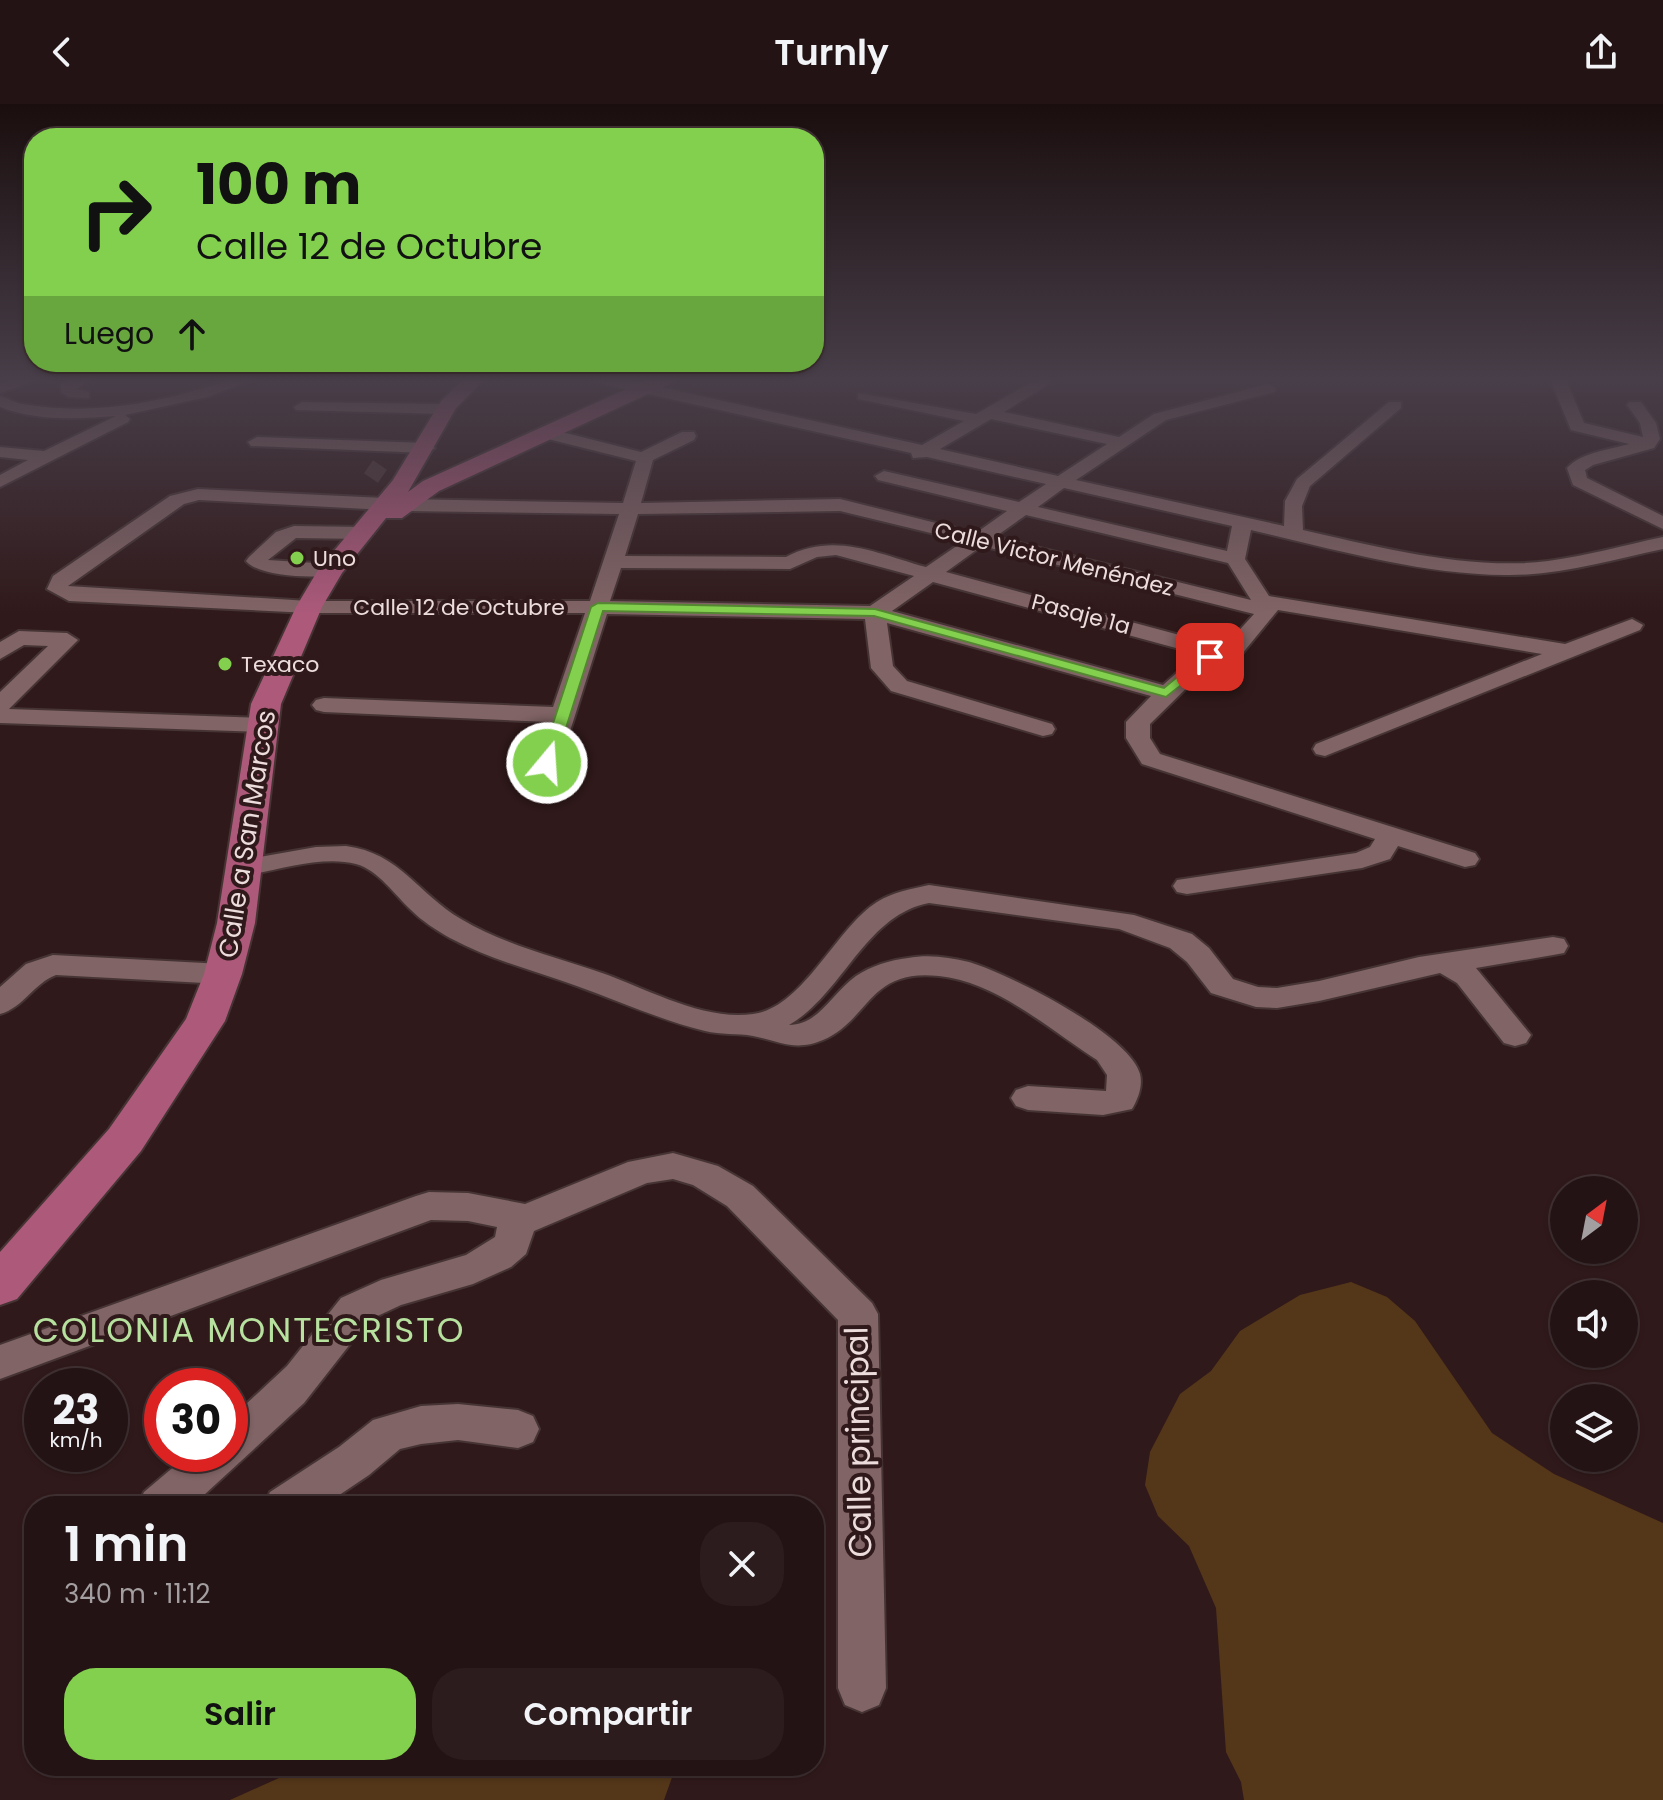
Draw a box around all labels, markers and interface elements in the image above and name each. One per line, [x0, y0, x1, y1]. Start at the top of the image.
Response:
text: Turnly [774, 27, 889, 78]
icon: back [40, 30, 84, 74]
icon: share [1579, 30, 1623, 74]
text: 100 m [196, 145, 361, 224]
icon: right [64, 160, 168, 264]
text: Calle 12 de Octubre [196, 221, 542, 272]
text: Luego [64, 312, 154, 355]
icon: ahead [170, 312, 214, 356]
street label: Calle Victor Menéndez [931, 514, 1177, 604]
place label: Uno [313, 543, 356, 574]
marker: Uno [288, 549, 306, 567]
street label: Pasaje 1a [1028, 586, 1134, 642]
street label: Calle 12 de Octubre [353, 592, 565, 623]
pin [1176, 623, 1244, 691]
icon: arrive [1188, 635, 1232, 679]
place label: Texaco [241, 649, 319, 680]
marker: Texaco [216, 655, 234, 673]
street label: Calle a San Marcos [210, 708, 284, 960]
position arrow [505, 721, 589, 805]
north arrow [1550, 1176, 1638, 1264]
map controls [1550, 1176, 1638, 1472]
button: sound [1550, 1280, 1638, 1368]
district label: COLONIA MONTECRISTO [33, 1306, 465, 1354]
street label: Calle principal [833, 1326, 883, 1558]
speed limit sign: 30 [144, 1368, 248, 1472]
text: 23 [52, 1382, 100, 1438]
button: layers [1550, 1384, 1638, 1472]
text: km/h [49, 1426, 103, 1454]
text: 1 min [64, 1511, 188, 1578]
button: close [700, 1522, 784, 1606]
text: 340 m · 11:12 [64, 1576, 211, 1612]
button: Salir [64, 1668, 416, 1760]
button: Compartir [432, 1668, 784, 1760]

